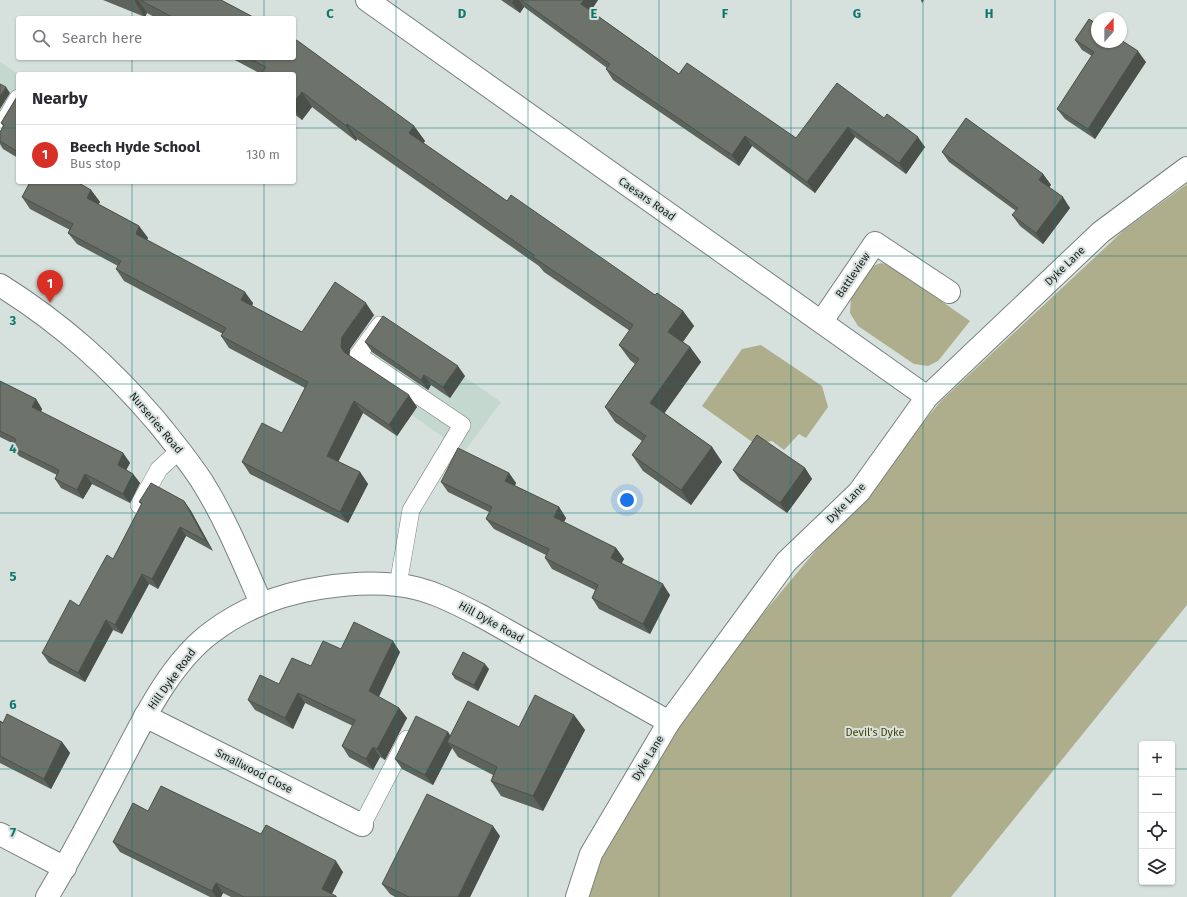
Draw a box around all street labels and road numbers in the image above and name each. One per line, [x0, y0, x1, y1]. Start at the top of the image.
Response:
street label: Caesars Road [616, 175, 678, 223]
street label: Dyke Lane [1042, 244, 1088, 288]
street label: Battleview [833, 250, 873, 300]
street label: Nurseries Road [127, 390, 185, 456]
street label: Dyke Lane [824, 480, 868, 526]
street label: Hill Dyke Road [456, 599, 526, 645]
street label: Hill Dyke Road [146, 646, 198, 712]
street label: Dyke Lane [629, 733, 667, 783]
street label: Smallwood Close [213, 746, 295, 796]

